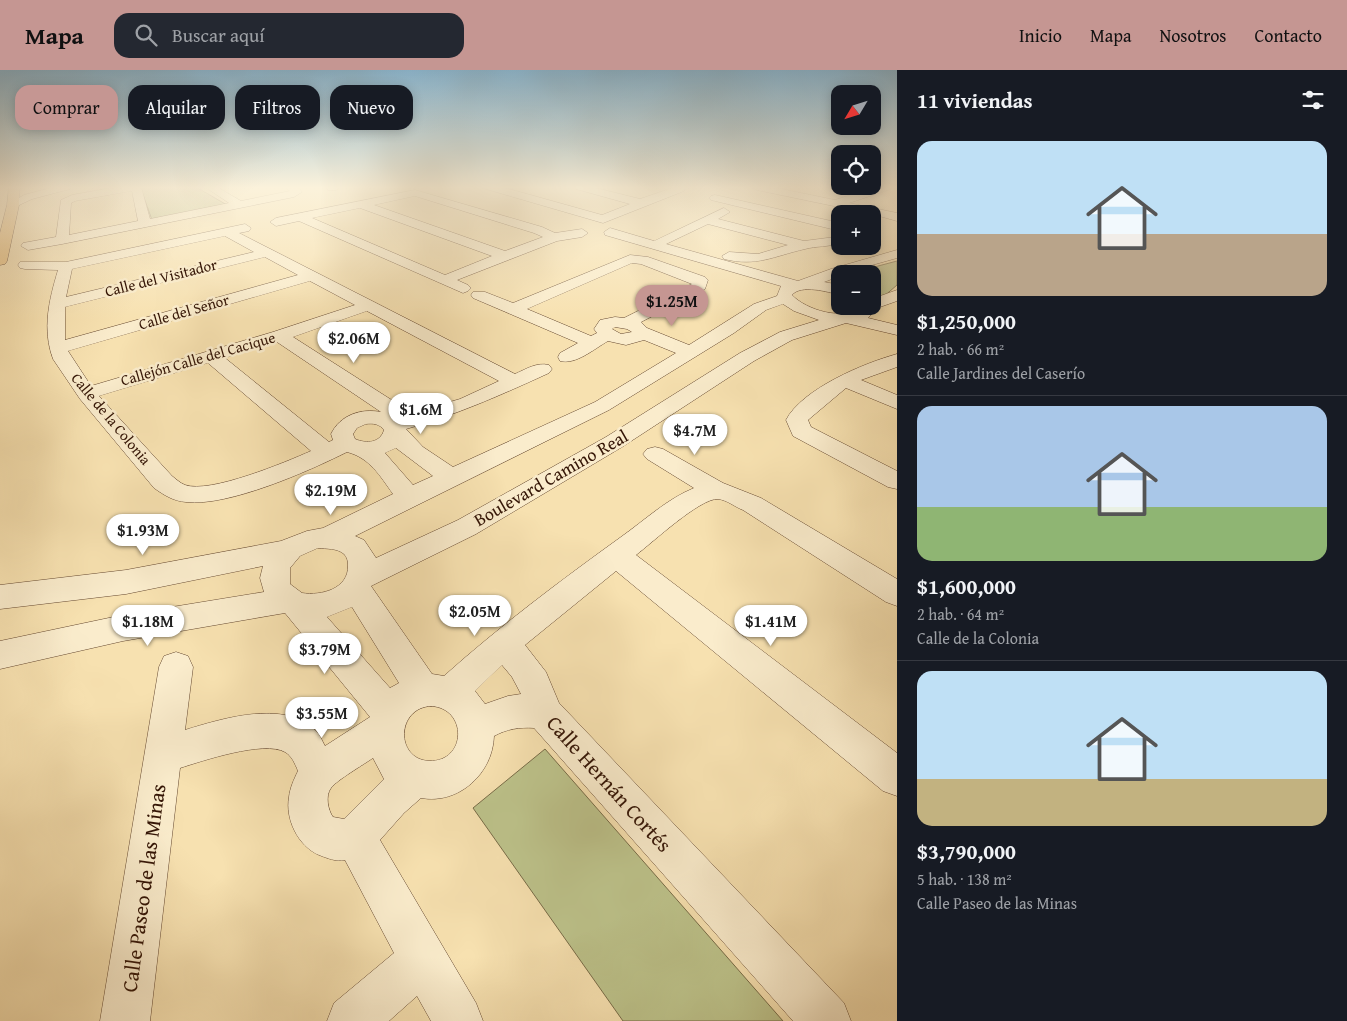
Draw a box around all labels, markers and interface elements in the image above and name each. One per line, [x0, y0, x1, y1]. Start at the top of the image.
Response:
search box [114, 13, 464, 58]
text: Mapa [25, 18, 84, 53]
icon: search [132, 21, 160, 49]
text: Buscar aquí [172, 21, 265, 49]
text: Inicio [1019, 22, 1062, 49]
text: Mapa [1090, 22, 1131, 49]
text: Nosotros [1159, 22, 1227, 49]
text: Contacto [1255, 22, 1322, 49]
chip: Comprar [15, 85, 118, 130]
chip: Alquilar [128, 85, 225, 130]
chip: Filtros [235, 85, 320, 130]
chip: Nuevo [330, 85, 413, 130]
north arrow [831, 85, 881, 135]
map controls [831, 85, 881, 315]
text: 11 viviendas [917, 85, 1033, 116]
icon: filters [1299, 86, 1327, 114]
button: locate [831, 145, 881, 195]
icon: home [1077, 173, 1167, 263]
button: + [831, 205, 881, 255]
street label: Calle del Visitador [103, 253, 219, 302]
button: − [831, 265, 881, 315]
pin: $1.25M [631, 284, 713, 327]
street label: Calle del Señor [136, 289, 232, 334]
text: $1.25M [646, 289, 698, 313]
text: $1,250,000 [917, 306, 1016, 337]
pin: $2.06M [313, 322, 395, 364]
street label: Callejón Calle del Cacique [118, 326, 278, 391]
text: $2.06M [328, 326, 380, 350]
text: 2 hab. · 66 m² [917, 337, 1004, 361]
text: Calle Jardines del Caserío [917, 361, 1085, 385]
street label: Calle de la Colonia [67, 368, 156, 469]
pin: $1.6M [386, 392, 456, 435]
text: $1.6M [399, 397, 443, 421]
pin: $4.7M [660, 414, 730, 456]
text: $4.7M [673, 418, 717, 442]
street label: Boulevard Camino Real [469, 422, 633, 533]
icon: home [1077, 439, 1167, 529]
pin: $2.19M [290, 474, 372, 516]
text: $2.19M [305, 478, 357, 502]
pin: $1.93M [102, 514, 184, 556]
text: $1.93M [117, 518, 169, 542]
text: $1,600,000 [917, 571, 1016, 602]
pin: $2.05M [434, 594, 516, 637]
text: $2.05M [449, 599, 501, 623]
text: 2 hab. · 64 m² [917, 602, 1004, 626]
pin: $1.18M [107, 604, 189, 647]
pin: $1.41M [730, 604, 812, 647]
text: $1.18M [122, 609, 174, 633]
text: $1.41M [745, 609, 797, 633]
text: Calle de la Colonia [917, 626, 1039, 650]
pin: $3.79M [284, 632, 366, 675]
text: $3.79M [299, 637, 351, 661]
pin: $3.55M [281, 696, 363, 739]
text: $3.55M [296, 701, 348, 725]
icon: home [1077, 704, 1167, 794]
street label: Calle Hernán Cortés [539, 708, 679, 859]
street label: Calle Paseo de las Minas [114, 782, 173, 994]
text: $3,790,000 [917, 836, 1016, 867]
text: 5 hab. · 138 m² [917, 867, 1012, 891]
text: Calle Paseo de las Minas [917, 891, 1077, 915]

